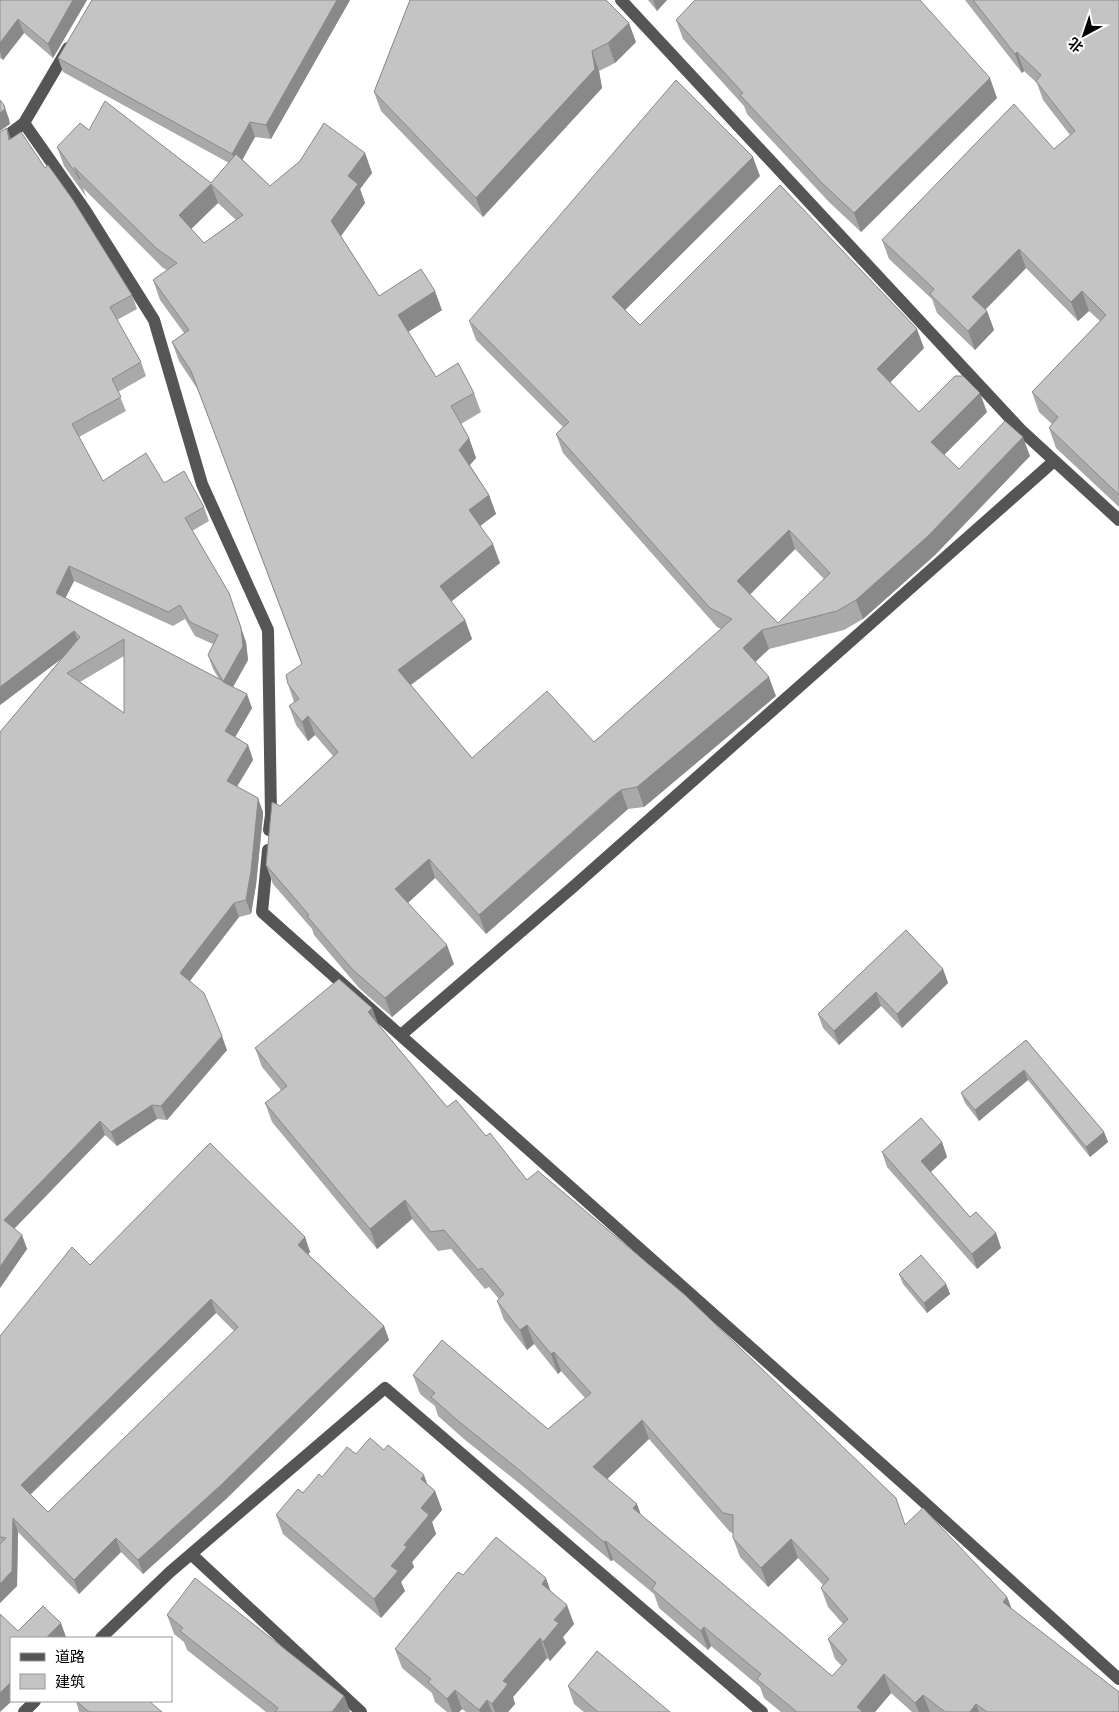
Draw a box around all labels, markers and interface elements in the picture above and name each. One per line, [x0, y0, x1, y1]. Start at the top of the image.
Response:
north arrow [1059, 10, 1109, 60]
text: 北 [1065, 34, 1086, 56]
legend [10, 1637, 172, 1702]
text: 道路 [55, 1648, 85, 1666]
text: 建筑 [55, 1673, 85, 1691]

